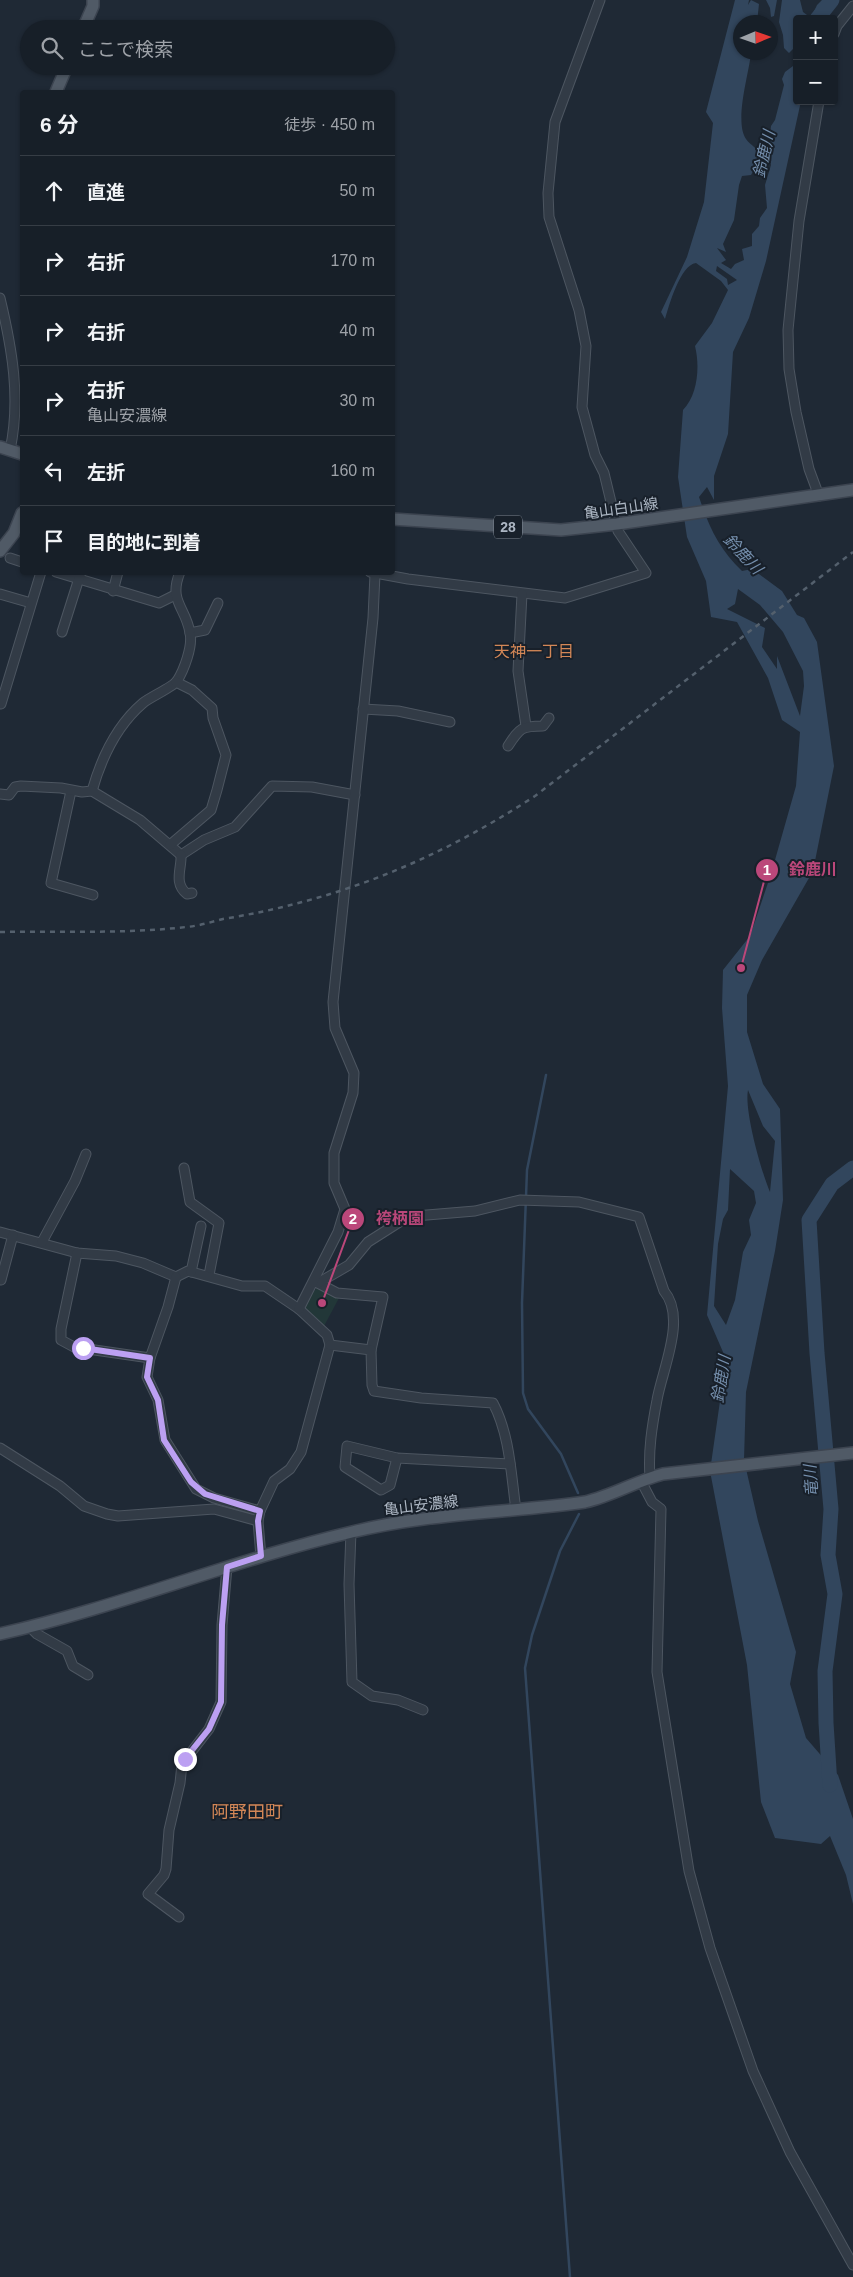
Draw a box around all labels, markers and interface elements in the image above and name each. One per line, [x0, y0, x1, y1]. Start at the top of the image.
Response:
north arrow [733, 15, 778, 60]
map controls [793, 15, 838, 105]
button: + [793, 15, 838, 60]
search box [20, 20, 395, 75]
icon: search [38, 34, 66, 62]
text: ここで検索 [78, 39, 173, 60]
button: − [793, 60, 838, 105]
text: 6 分 [40, 113, 79, 136]
text: 徒歩 · 450 m [284, 116, 375, 133]
water label: 鈴鹿川 [750, 127, 778, 179]
icon: ahead [40, 177, 68, 205]
text: 直進 [87, 182, 125, 203]
text: 50 m [339, 182, 375, 199]
icon: right [40, 247, 68, 275]
text: 右折 [87, 252, 125, 273]
text: 170 m [331, 252, 375, 269]
icon: right [40, 317, 68, 345]
text: 右折 [87, 322, 125, 343]
text: 40 m [339, 322, 375, 339]
text: 右折 [87, 380, 125, 401]
icon: right [40, 387, 68, 415]
text: 30 m [339, 392, 375, 409]
text: 亀山安濃線 [87, 407, 167, 424]
icon: left [40, 457, 68, 485]
text: 左折 [87, 462, 125, 483]
text: 160 m [331, 462, 375, 479]
street label: 亀山白山線 [583, 494, 659, 522]
road number: 28 [494, 516, 522, 538]
icon: arrive [40, 527, 68, 555]
water label: 鈴鹿川 [720, 531, 767, 579]
text: 目的地に到着 [87, 532, 201, 553]
district label: 天神一丁目 [494, 643, 574, 660]
callout: 鈴鹿川 [754, 854, 847, 885]
text: 1 [763, 861, 771, 878]
text: 鈴鹿川 [789, 861, 837, 878]
callout: 袴柄園 [341, 1203, 434, 1234]
text: 袴柄園 [376, 1209, 424, 1227]
text: 2 [349, 1210, 357, 1227]
route start [72, 1337, 95, 1360]
water label: 鈴鹿川 [709, 1352, 733, 1404]
water label: 竜川 [801, 1462, 821, 1498]
street label: 亀山安濃線 [383, 1492, 459, 1518]
route end [174, 1748, 197, 1771]
district label: 阿野田町 [211, 1802, 283, 1822]

